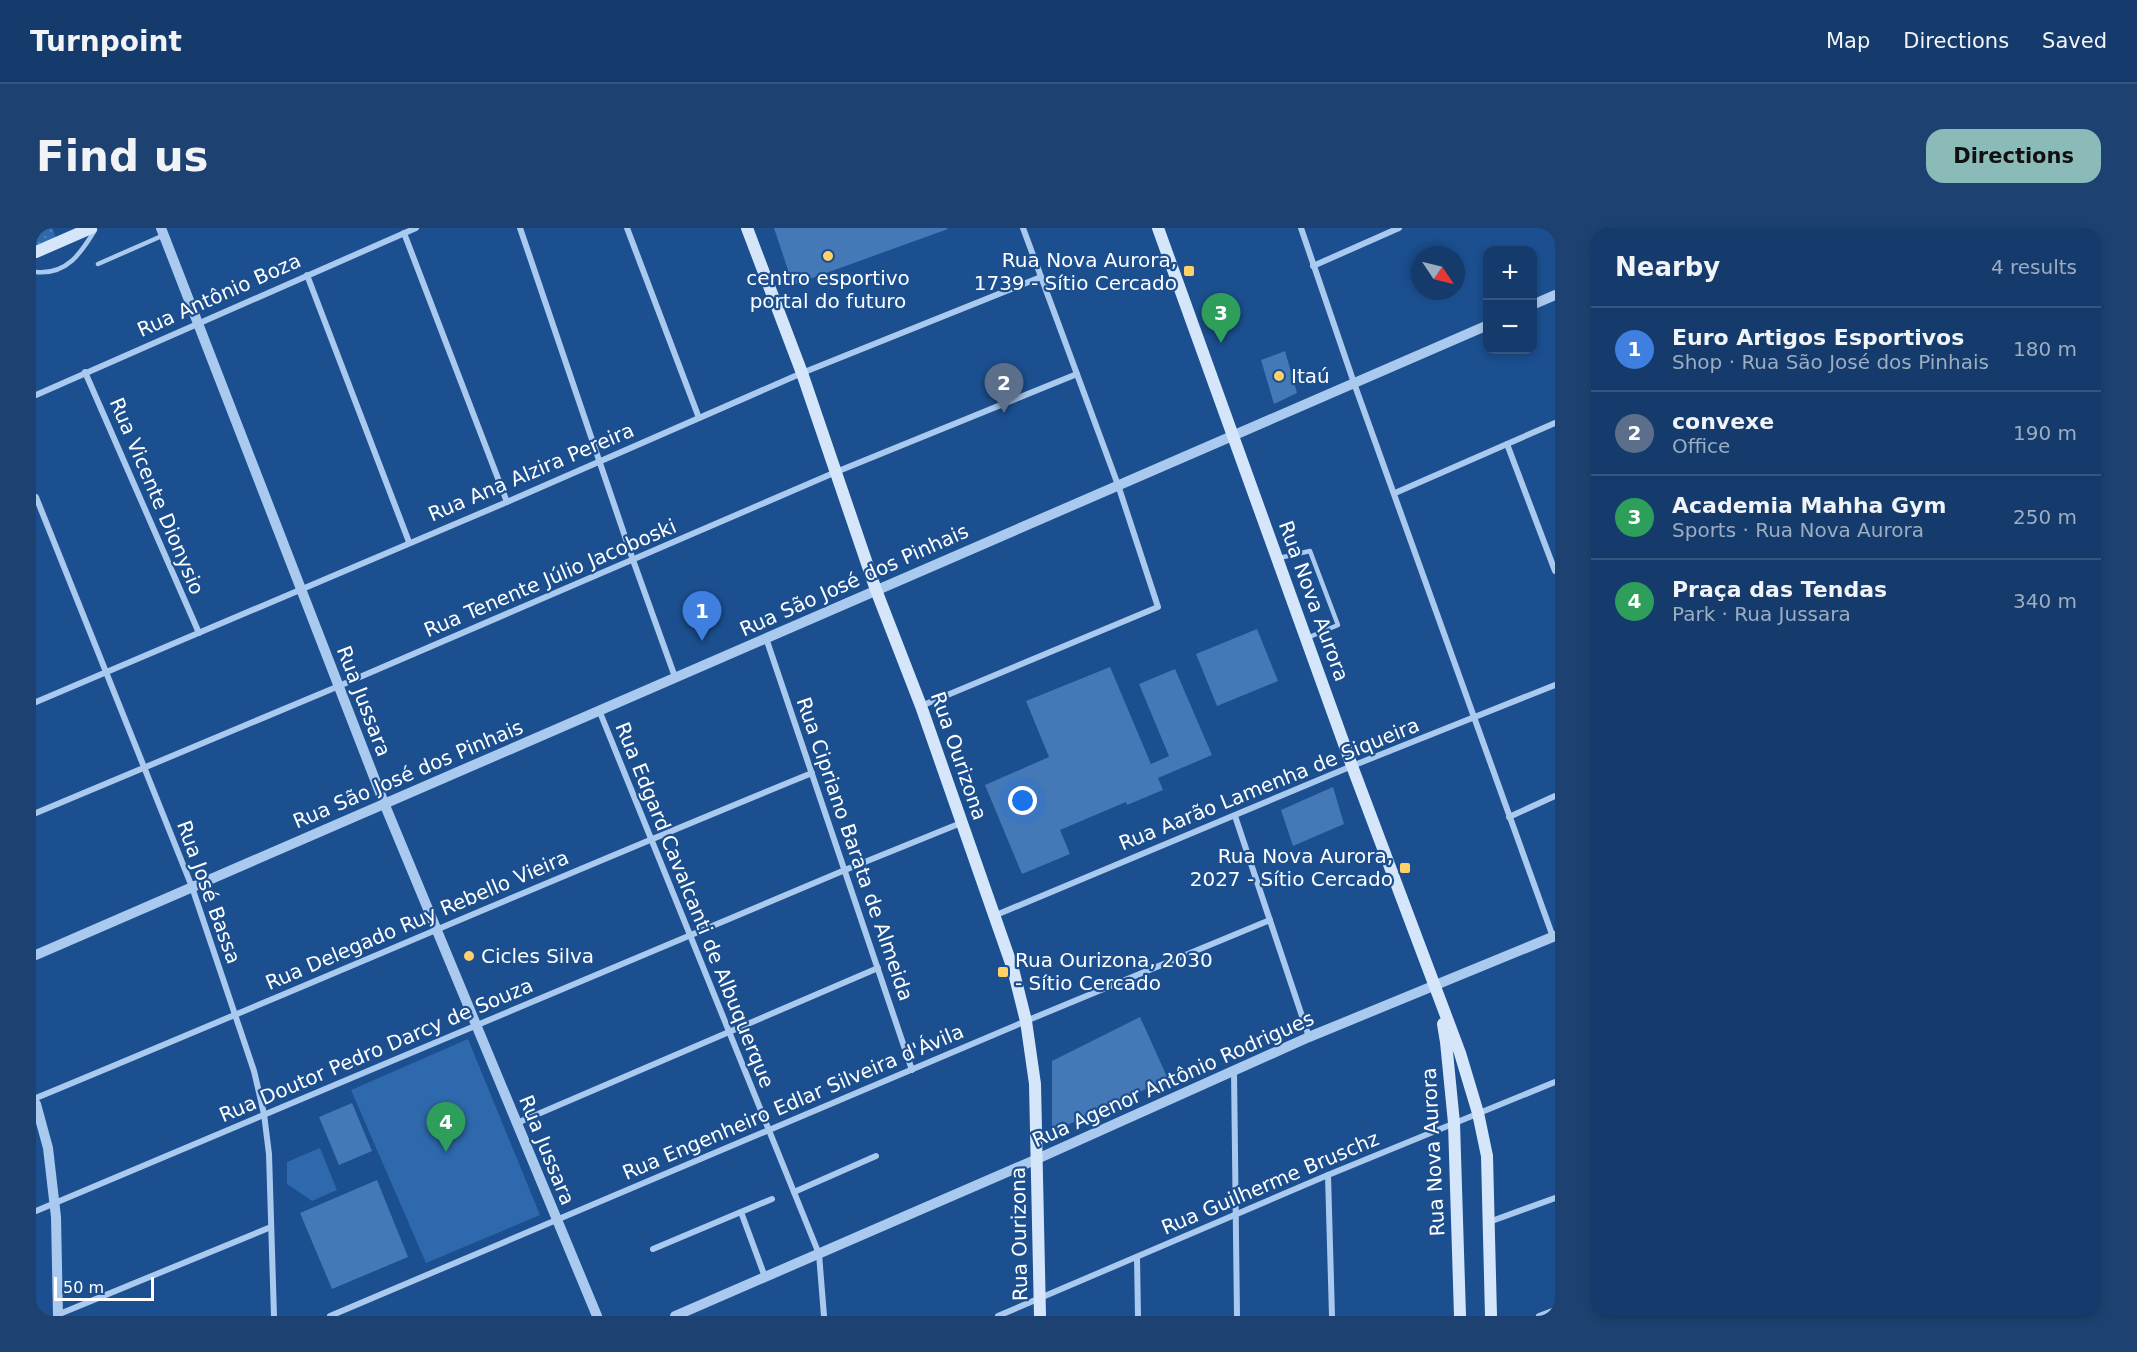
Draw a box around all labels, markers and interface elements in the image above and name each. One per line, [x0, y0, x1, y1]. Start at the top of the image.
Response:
text: Turnpoint [30, 25, 182, 58]
text: Map [1826, 29, 1870, 53]
text: Directions [1903, 29, 2009, 53]
text: Saved [2042, 29, 2107, 53]
button: Directions [1926, 129, 2101, 183]
text: Find us [36, 132, 209, 181]
north arrow [1411, 246, 1465, 300]
map controls [1483, 246, 1537, 354]
button: + [1483, 246, 1537, 300]
street label: Rua Antônio Boza [134, 248, 304, 342]
place label: Rua Nova Aurora, 1739 - Sítio Cercado [974, 248, 1177, 295]
marker: centro esportivo portal do futuro [821, 249, 835, 263]
text: Nearby [1615, 252, 1720, 282]
text: 4 results [1991, 255, 2077, 279]
marker: Rua Nova Aurora, 1739 - Sítio Cercado [1182, 264, 1196, 278]
place label: centro esportivo portal do futuro [746, 266, 910, 313]
pin: 3 [1202, 294, 1240, 343]
button: − [1483, 300, 1537, 354]
text: Euro Artigos Esportivos [1672, 325, 1964, 350]
text: 1 [1628, 337, 1641, 361]
text: 180 m [2013, 337, 2077, 361]
text: Shop · Rua São José dos Pinhais [1672, 350, 1989, 374]
pin: 2 [984, 364, 1024, 413]
place label: Itaú [1291, 364, 1330, 388]
marker: Itaú [1272, 369, 1286, 383]
street label: Rua Vicente Dionysio [105, 394, 209, 598]
text: convexe [1672, 409, 1774, 434]
street label: Rua Ana Alzira Pereira [425, 418, 637, 526]
text: 2 [1628, 421, 1641, 445]
text: 190 m [2013, 421, 2077, 445]
text: Office [1672, 434, 1730, 458]
text: Academia Mahha Gym [1672, 493, 1946, 518]
text: 3 [1628, 505, 1641, 529]
text: 250 m [2013, 505, 2077, 529]
street label: Rua Tenente Júlio Jacoboski [420, 514, 680, 642]
street label: Rua Nova Aurora [1274, 518, 1354, 684]
text: Sports · Rua Nova Aurora [1672, 518, 1924, 542]
street label: Rua São José dos Pinhais [736, 519, 972, 641]
text: Praça das Tendas [1672, 577, 1887, 602]
text: 4 [1628, 589, 1641, 613]
text: 340 m [2013, 589, 2077, 613]
pin: 1 [682, 592, 722, 641]
text: Park · Rua Jussara [1672, 602, 1851, 626]
street label: Rua Jussara [332, 642, 396, 760]
street label: Rua Ourizona [926, 689, 992, 823]
street label: Rua Cipriano Barata de Almeida [792, 694, 918, 1004]
street label: Rua Aarão Lamenha de Siqueira [1115, 713, 1423, 855]
street label: Rua São José dos Pinhais [289, 715, 527, 833]
street label: Rua Edgard Cavalcanti de Albuquerque [610, 719, 780, 1091]
your location [1008, 786, 1037, 815]
street label: Rua José Bassa [172, 817, 246, 967]
place label: Rua Nova Aurora, 2027 - Sítio Cercado [1190, 844, 1393, 891]
street label: Rua Delegado Ruy Rebello Vieira [262, 845, 572, 995]
marker: Rua Nova Aurora, 2027 - Sítio Cercado [1398, 861, 1412, 875]
place label: Cicles Silva [481, 944, 594, 968]
place label: Rua Ourizona, 2030 - Sítio Cercado [1015, 948, 1213, 995]
marker: Cicles Silva [462, 949, 476, 963]
marker: Rua Ourizona, 2030 - Sítio Cercado [996, 965, 1010, 979]
street label: Rua Doutor Pedro Darcy de Souza [216, 973, 536, 1127]
street label: Rua Agenor Antônio Rodrigues [1029, 1006, 1317, 1152]
street label: Rua Engenheiro Edlar Silveira d'Ávila [619, 1019, 967, 1185]
street label: Rua Nova Aurora [1417, 1067, 1449, 1237]
street label: Rua Jussara [514, 1092, 580, 1208]
pin: 4 [426, 1102, 466, 1152]
street label: Rua Guilherme Bruschz [1158, 1126, 1382, 1240]
street label: Rua Ourizona [1006, 1167, 1032, 1301]
scale bar [54, 1274, 154, 1302]
text: 50 m [63, 1278, 104, 1297]

